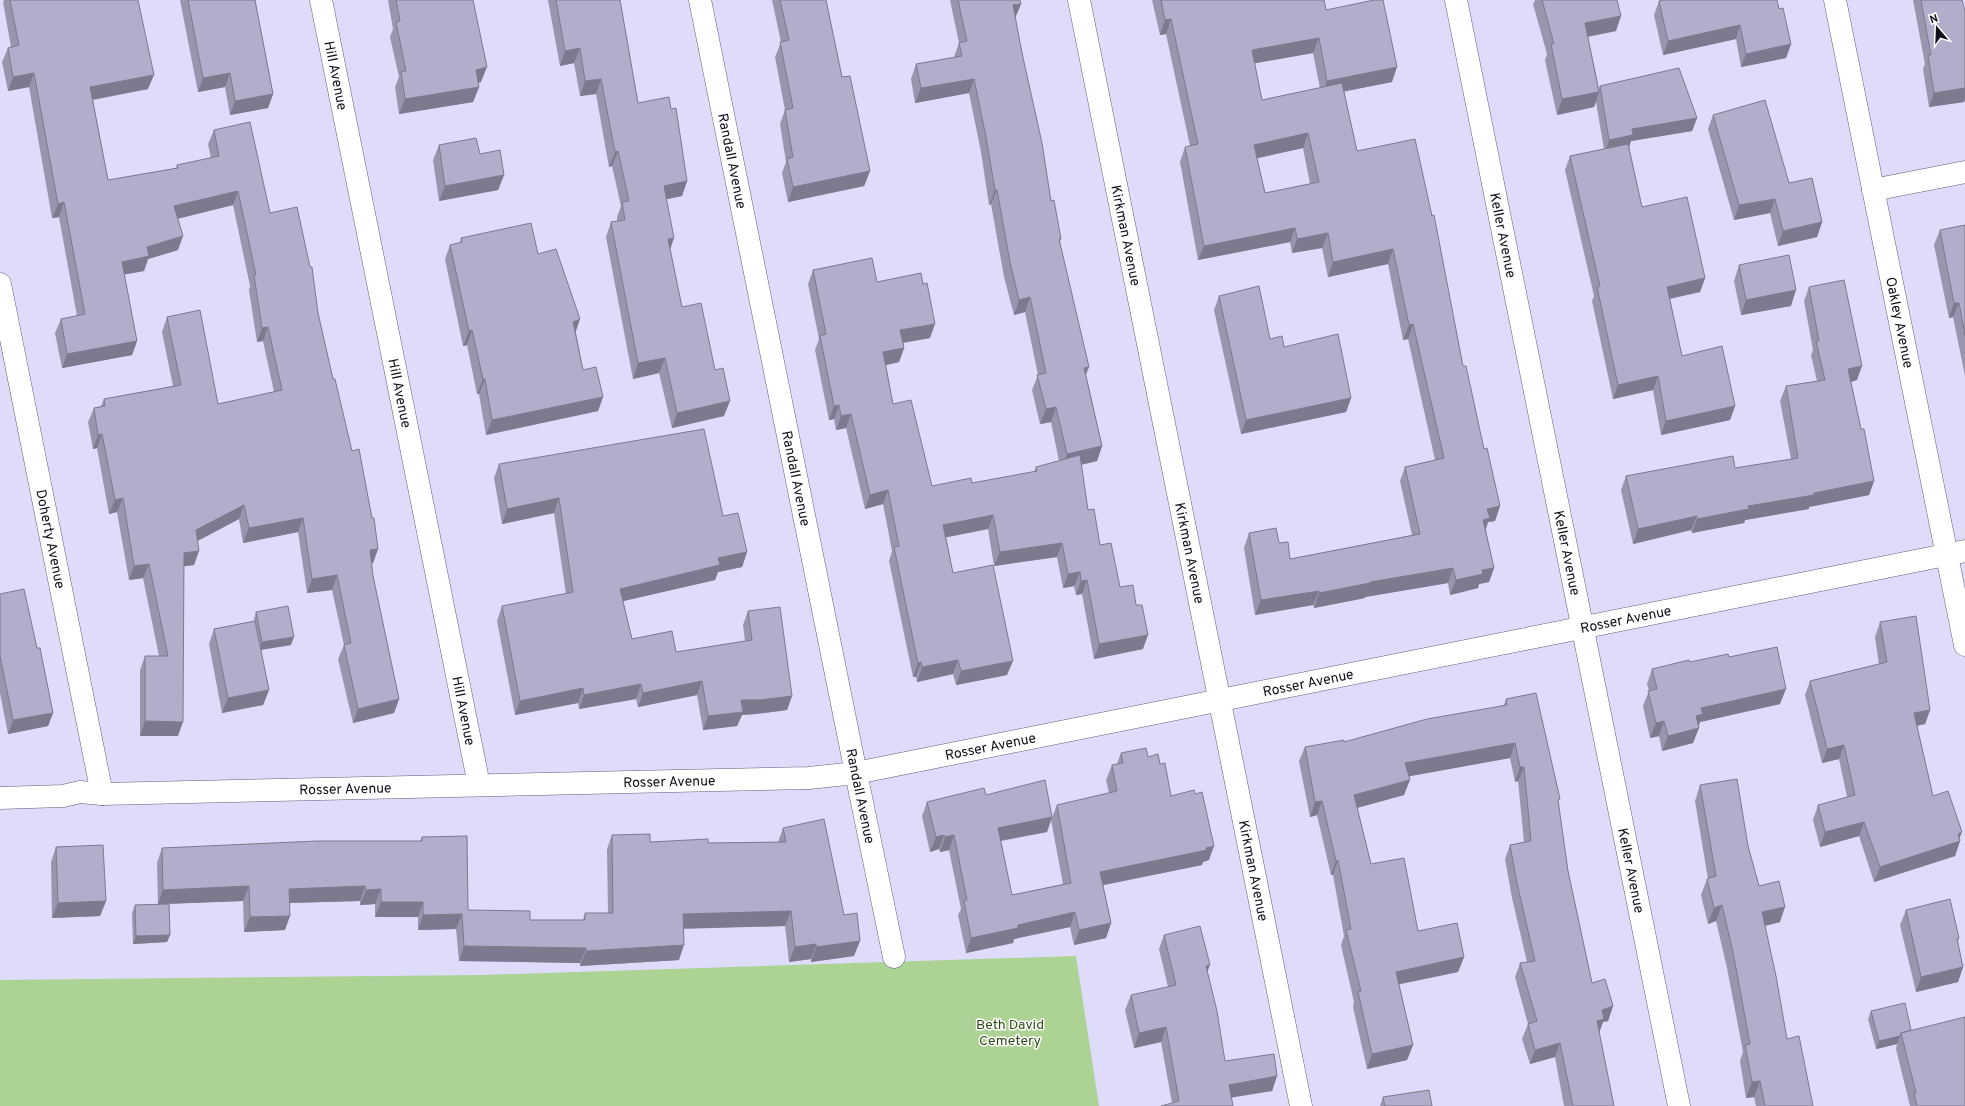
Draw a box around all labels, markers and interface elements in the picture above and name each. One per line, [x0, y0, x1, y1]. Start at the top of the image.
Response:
north arrow [1917, 8, 1957, 48]
text: N [1928, 12, 1940, 27]
street label: Hill Avenue [319, 40, 350, 112]
street label: Randall Avenue [713, 112, 749, 210]
street label: Kirkman Avenue [1106, 184, 1143, 288]
street label: Keller Avenue [1485, 191, 1519, 280]
street label: Oakley Avenue [1881, 276, 1916, 370]
street label: Hill Avenue [383, 357, 414, 430]
street label: Randall Avenue [777, 429, 813, 528]
street label: Doherty Avenue [31, 488, 68, 590]
street label: Kirkman Avenue [1170, 501, 1207, 605]
street label: Keller Avenue [1549, 509, 1583, 597]
street label: Rosser Avenue [1579, 603, 1673, 638]
street label: Rosser Avenue [1261, 667, 1355, 701]
street label: Hill Avenue [447, 675, 478, 747]
street label: Rosser Avenue [944, 730, 1038, 765]
street label: Randall Avenue [841, 747, 877, 845]
street label: Rosser Avenue [623, 773, 716, 792]
street label: Rosser Avenue [299, 780, 392, 800]
street label: Kirkman Avenue [1234, 819, 1271, 923]
street label: Keller Avenue [1613, 827, 1647, 915]
park label: Beth David Cemetery [976, 1017, 1044, 1050]

